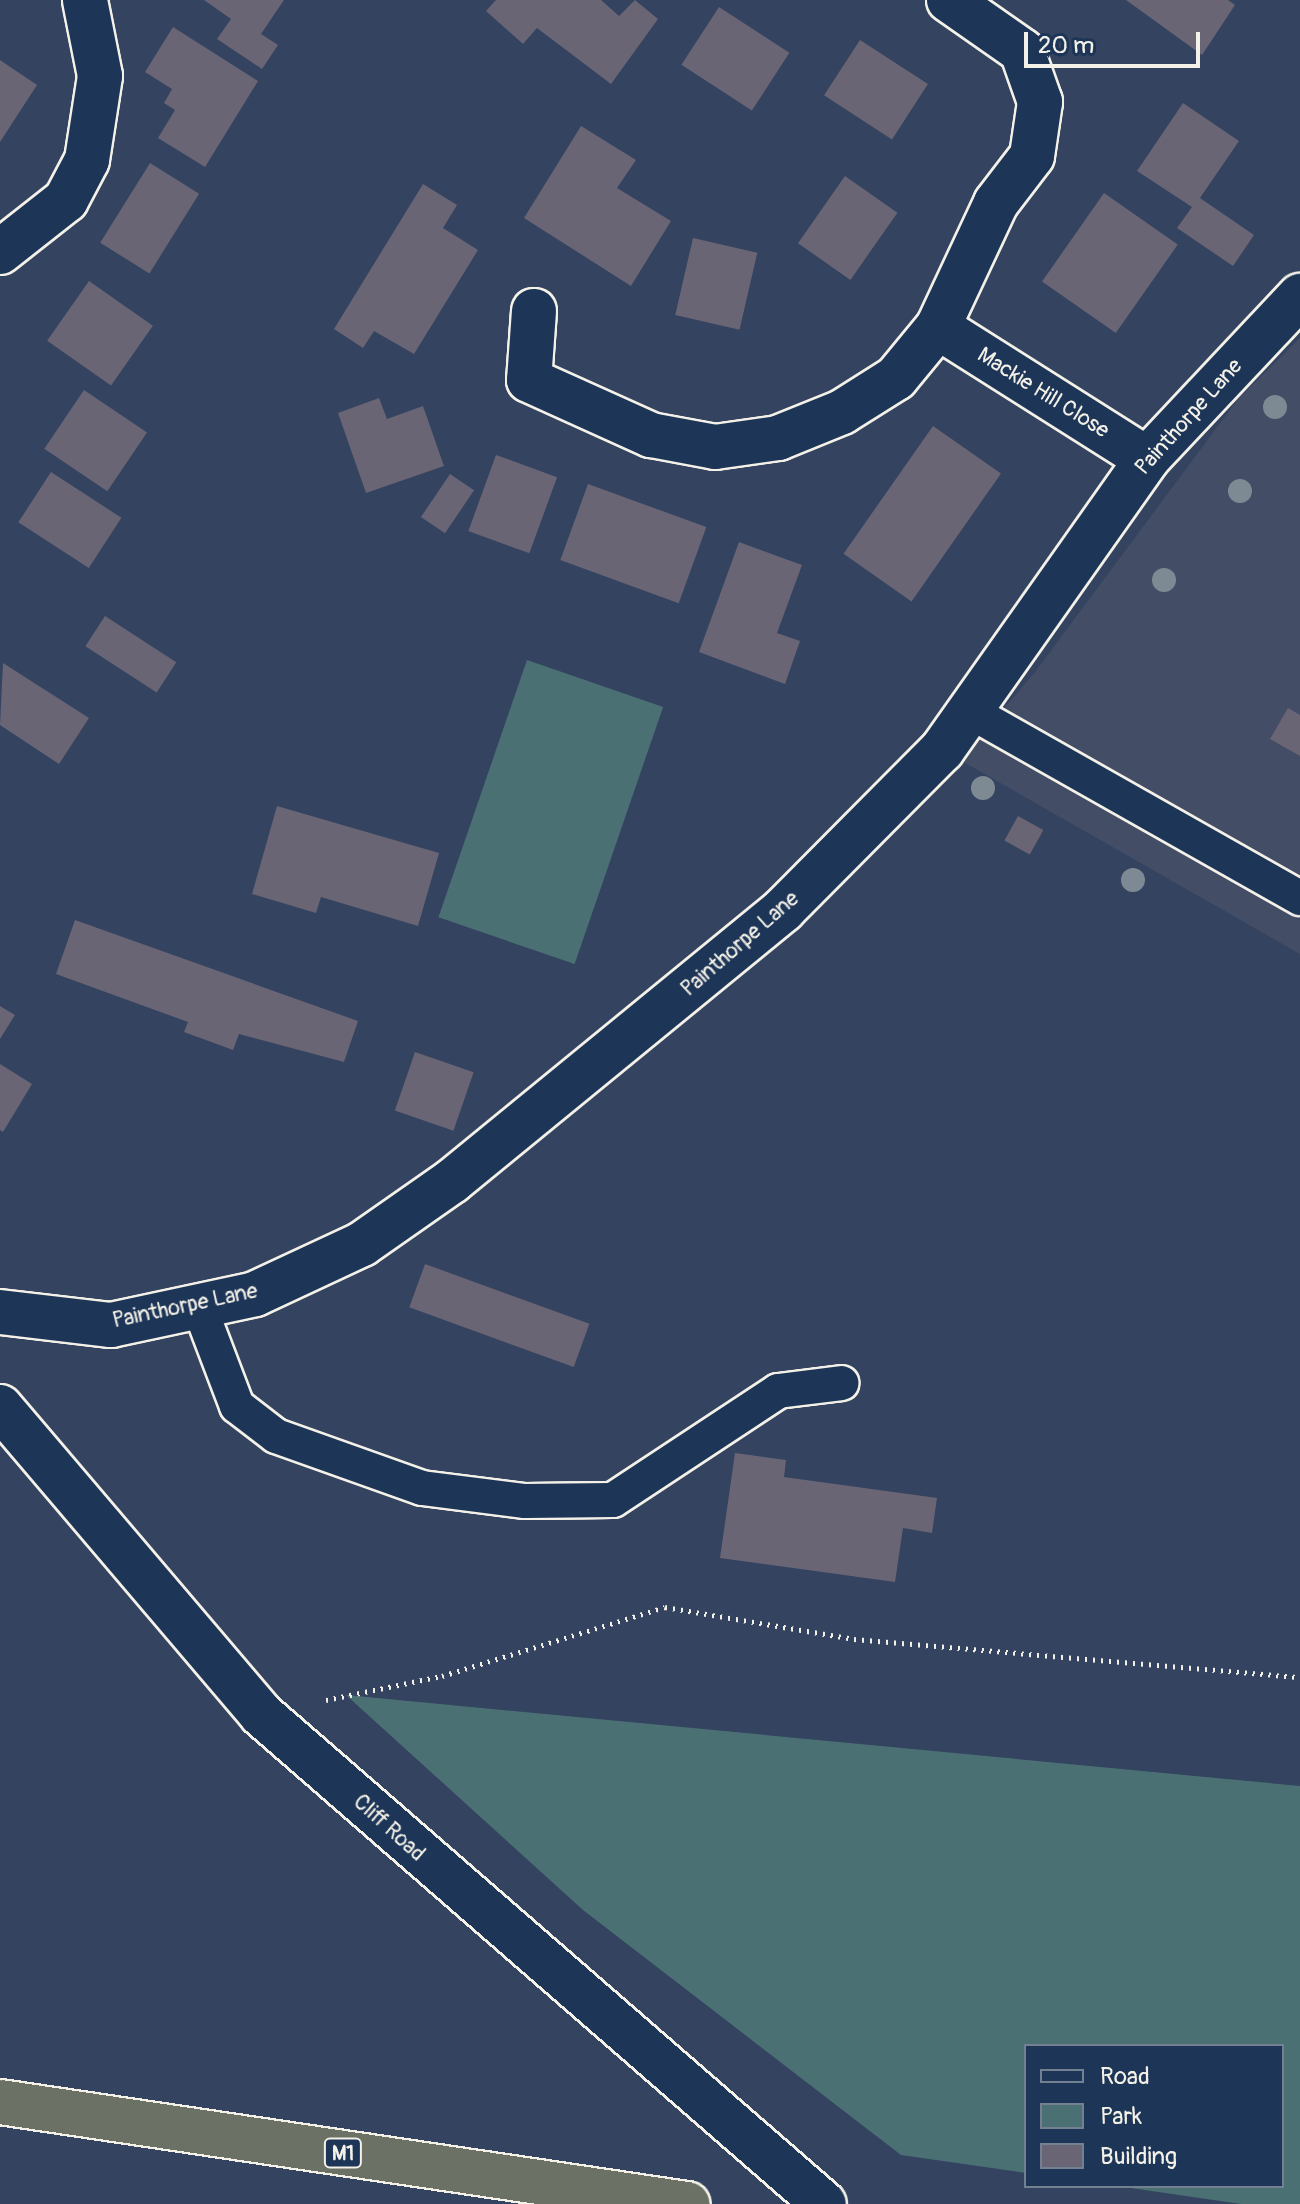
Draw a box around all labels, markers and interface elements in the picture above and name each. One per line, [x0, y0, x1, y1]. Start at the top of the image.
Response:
scale bar [1028, 16, 1204, 66]
text: 20 m [1038, 31, 1094, 60]
street label: Mackie Hill Close [972, 342, 1114, 444]
street label: Painthorpe Lane [1130, 353, 1248, 481]
street label: Painthorpe Lane [676, 886, 804, 1002]
street label: Painthorpe Lane [110, 1278, 260, 1334]
street label: Cliff Road [348, 1789, 430, 1867]
legend [1024, 2044, 1284, 2188]
text: Road [1100, 2062, 1150, 2091]
text: Park [1100, 2102, 1142, 2131]
road number: M1 [323, 2137, 363, 2169]
text: Building [1100, 2142, 1177, 2171]

